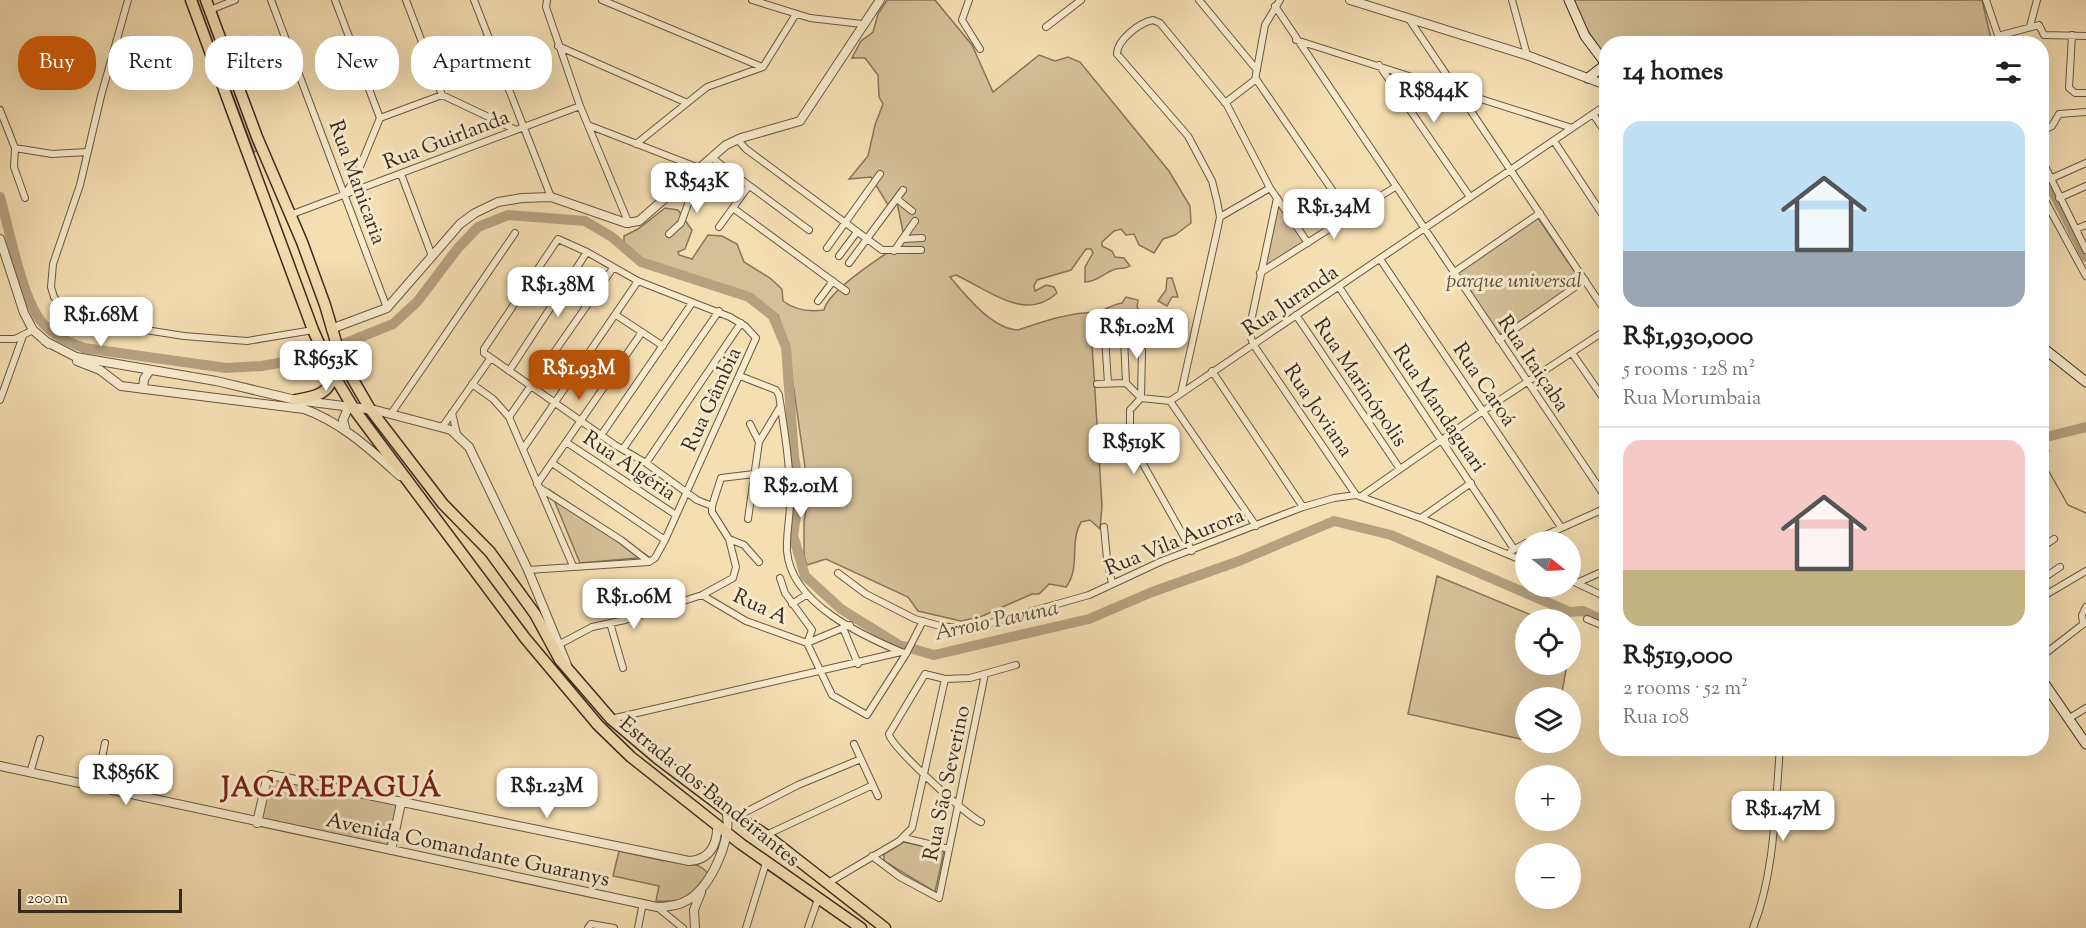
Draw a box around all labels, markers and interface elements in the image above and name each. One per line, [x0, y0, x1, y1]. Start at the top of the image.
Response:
chip: Buy [18, 36, 96, 90]
chip: Rent [108, 36, 193, 90]
chip: Filters [205, 36, 303, 90]
chip: New [315, 36, 399, 90]
chip: Apartment [411, 36, 552, 90]
text: 14 homes [1623, 54, 1723, 91]
icon: filters [1992, 56, 2025, 89]
pin: R$844K [1385, 73, 1483, 124]
text: R$844K [1399, 78, 1469, 107]
street label: Rua Guirlanda [379, 103, 514, 179]
street label: Rua Manicaria [320, 116, 393, 249]
icon: home [1770, 160, 1878, 268]
pin: R$543K [648, 163, 746, 214]
text: R$543K [665, 168, 729, 197]
pin: R$1.34M [1279, 189, 1389, 240]
text: R$1.34M [1297, 194, 1371, 223]
street label: Rua Juranda [1237, 258, 1345, 345]
pin: R$1.38M [503, 267, 613, 318]
park label: parque universal [1446, 267, 1582, 297]
text: R$1.38M [521, 272, 595, 301]
pin: R$1.68M [46, 297, 156, 348]
text: R$1.68M [64, 302, 138, 331]
pin: R$1.02M [1082, 309, 1192, 360]
street label: Rua Itaiçaba [1489, 310, 1576, 419]
street label: Rua Marinópolis [1305, 313, 1414, 454]
text: R$1.02M [1100, 314, 1174, 343]
text: R$1,930,000 [1623, 319, 1753, 356]
street label: Rua Caroá [1444, 337, 1523, 433]
street label: Rua Mandaguari [1384, 339, 1492, 479]
pin: R$653K [277, 341, 375, 392]
street label: Rua Gâmbia [676, 343, 750, 457]
text: R$653K [294, 346, 358, 375]
pin: R$1.93M [524, 350, 634, 401]
text: R$1.93M [543, 355, 615, 384]
text: 5 rooms · 128 m² [1623, 356, 1755, 385]
street label: Rua Joviana [1275, 359, 1360, 464]
text: Rua Morumbaia [1623, 385, 1761, 414]
street label: Rua Algéria [576, 424, 682, 509]
pin: R$519K [1085, 424, 1183, 475]
text: R$519K [1103, 429, 1165, 458]
pin: R$2.01M [746, 468, 856, 519]
text: R$2.01M [764, 473, 838, 502]
icon: home [1770, 479, 1878, 587]
street label: Rua Vila Aurora [1101, 501, 1249, 584]
north arrow [1515, 531, 1581, 597]
map controls [1515, 531, 1581, 909]
pin: R$1.06M [579, 579, 689, 630]
street label: Rua A [728, 582, 793, 634]
text: R$1.06M [596, 584, 672, 613]
water label: Arroio Pavuna [932, 593, 1062, 651]
button: locate [1515, 609, 1581, 675]
text: R$519,000 [1623, 638, 1733, 675]
text: 2 rooms · 52 m² [1623, 675, 1748, 704]
button: layers [1515, 687, 1581, 753]
street label: Rua São Severino [917, 703, 979, 864]
text: Rua 108 [1623, 704, 1689, 733]
street label: Estrada dos Bandeirantes [612, 710, 805, 875]
pin: R$856K [77, 755, 175, 806]
text: R$856K [93, 760, 159, 789]
button: + [1515, 765, 1581, 831]
pin: R$1.23M [492, 768, 602, 819]
district label: JACAREPAGUÁ [220, 769, 442, 809]
text: R$1.23M [511, 773, 583, 802]
pin: R$1.47M [1728, 791, 1838, 842]
text: R$1.47M [1745, 796, 1821, 825]
street label: Avenida Comandante Guaranys [323, 806, 612, 896]
button: − [1515, 843, 1581, 909]
scale bar [18, 886, 182, 914]
text: 200 m [27, 888, 68, 911]

